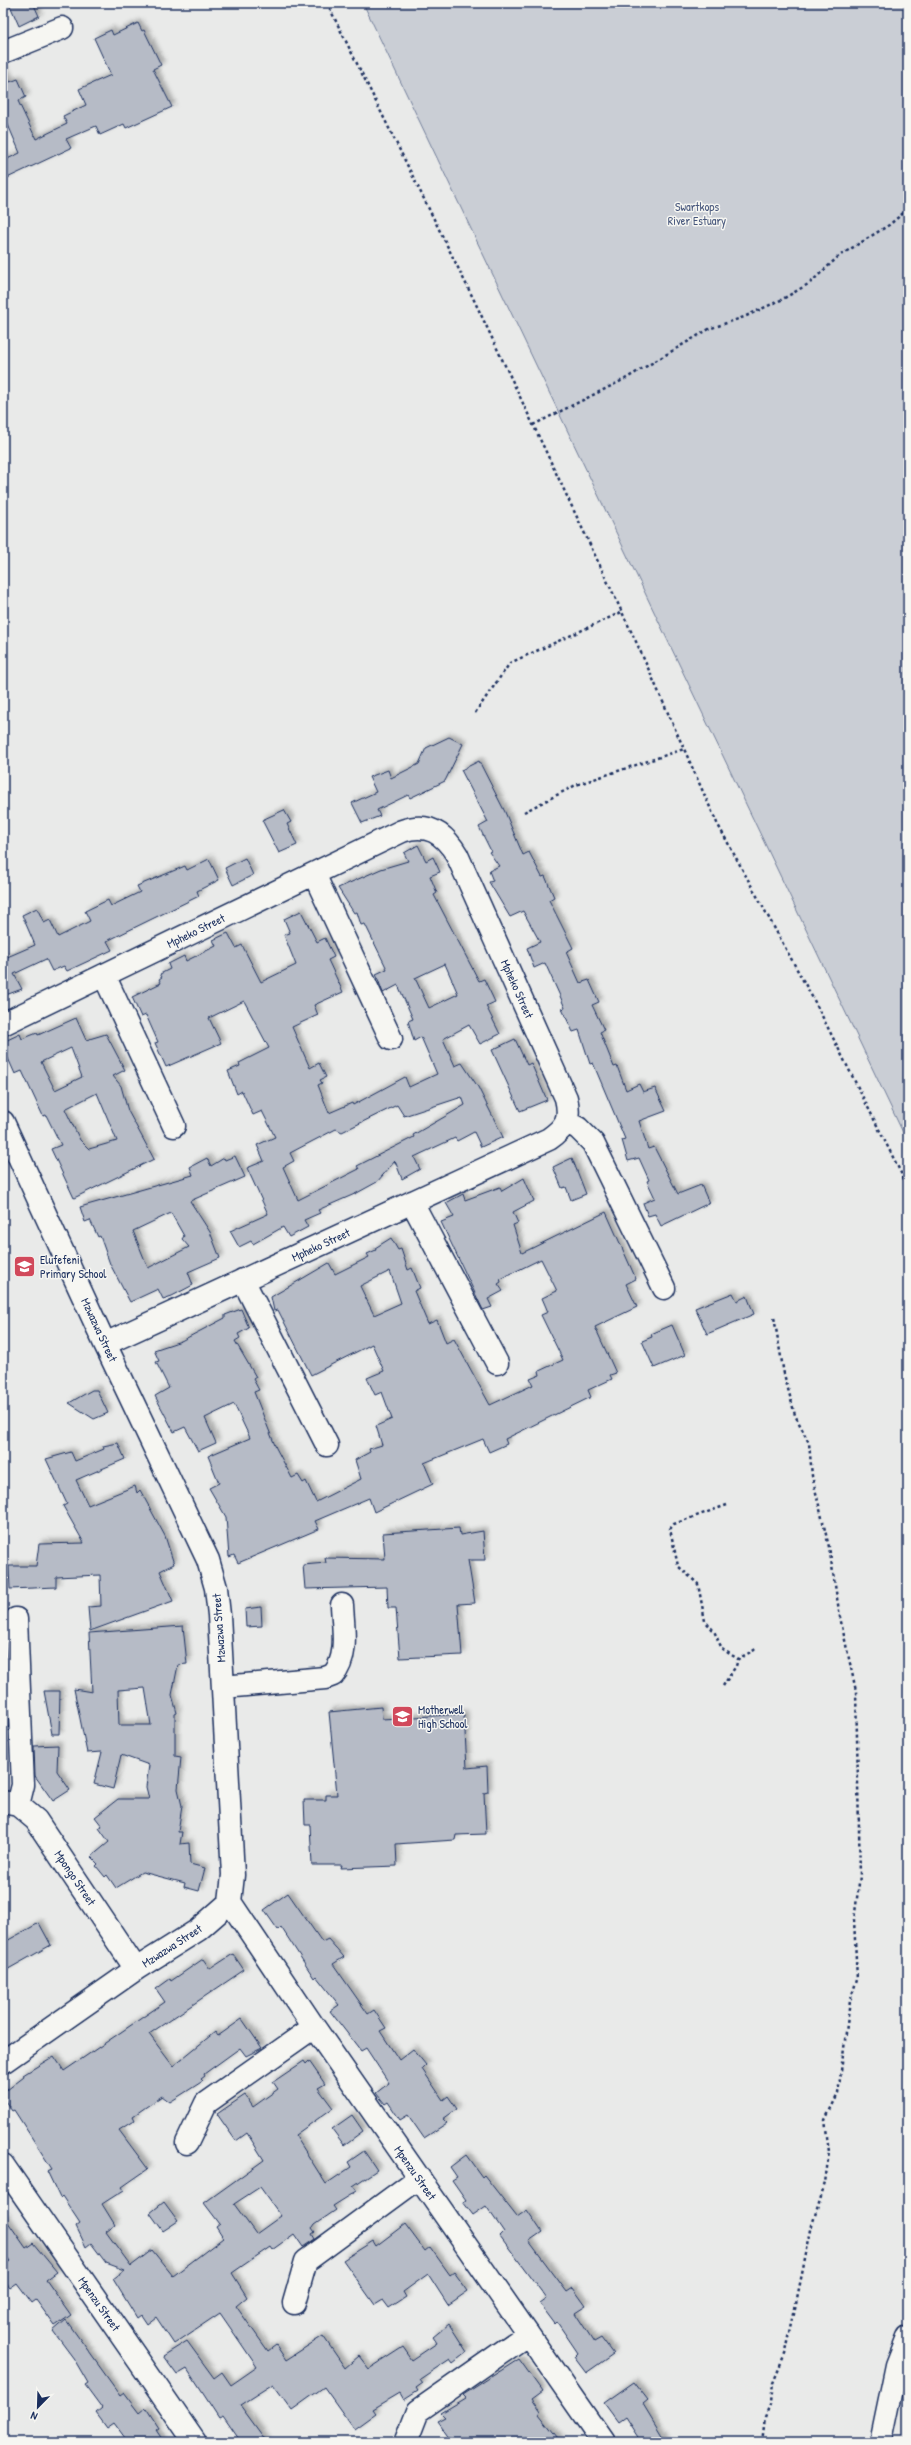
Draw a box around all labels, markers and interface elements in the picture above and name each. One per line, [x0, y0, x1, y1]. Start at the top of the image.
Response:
park label: Swartkops River Estuary [668, 198, 726, 229]
street label: Mpheko Street [164, 909, 228, 952]
street label: Mpheko Street [497, 957, 538, 1022]
street label: Mpheko Street [289, 1223, 354, 1265]
place label: Elufefeni Primary School [40, 1251, 107, 1282]
school or university icon: Elufefeni Primary School [12, 1254, 38, 1280]
street label: Mzwazwa Street [77, 1295, 122, 1365]
street label: Mzwazwa Street [208, 1592, 229, 1663]
place label: Motherwell High School [418, 1701, 468, 1732]
school or university icon: Motherwell High School [389, 1704, 415, 1730]
street label: Mpongo Street [51, 1847, 101, 1909]
street label: Mzwazwa Street [138, 1919, 206, 1971]
street label: Mpenzu Street [390, 2142, 441, 2204]
street label: Mpenzu Street [74, 2273, 125, 2335]
north arrow [18, 2387, 58, 2427]
text: N [29, 2409, 40, 2424]

